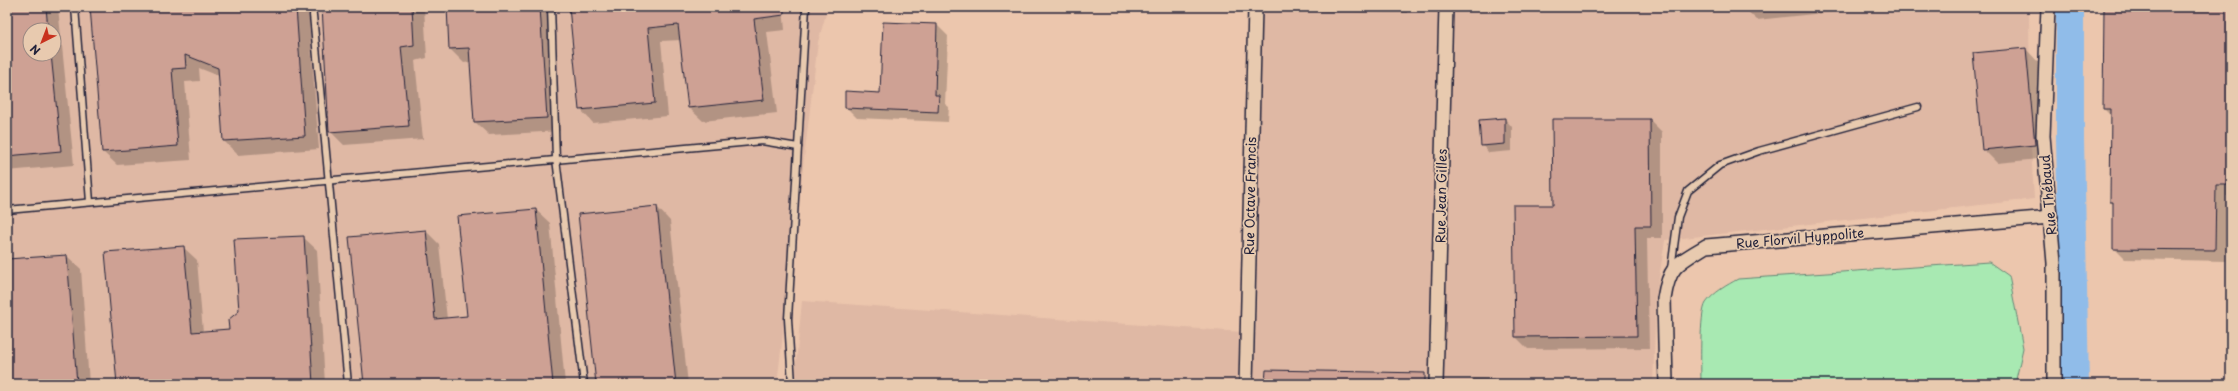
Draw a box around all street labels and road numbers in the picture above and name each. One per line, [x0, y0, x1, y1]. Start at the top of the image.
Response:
street label: Rue Octave Francis [1239, 137, 1260, 255]
street label: Rue Jean Gilles [1430, 149, 1451, 243]
street label: Rue Thébaud [2035, 154, 2060, 236]
street label: Rue Florvil Hyppolite [1735, 222, 1865, 253]

